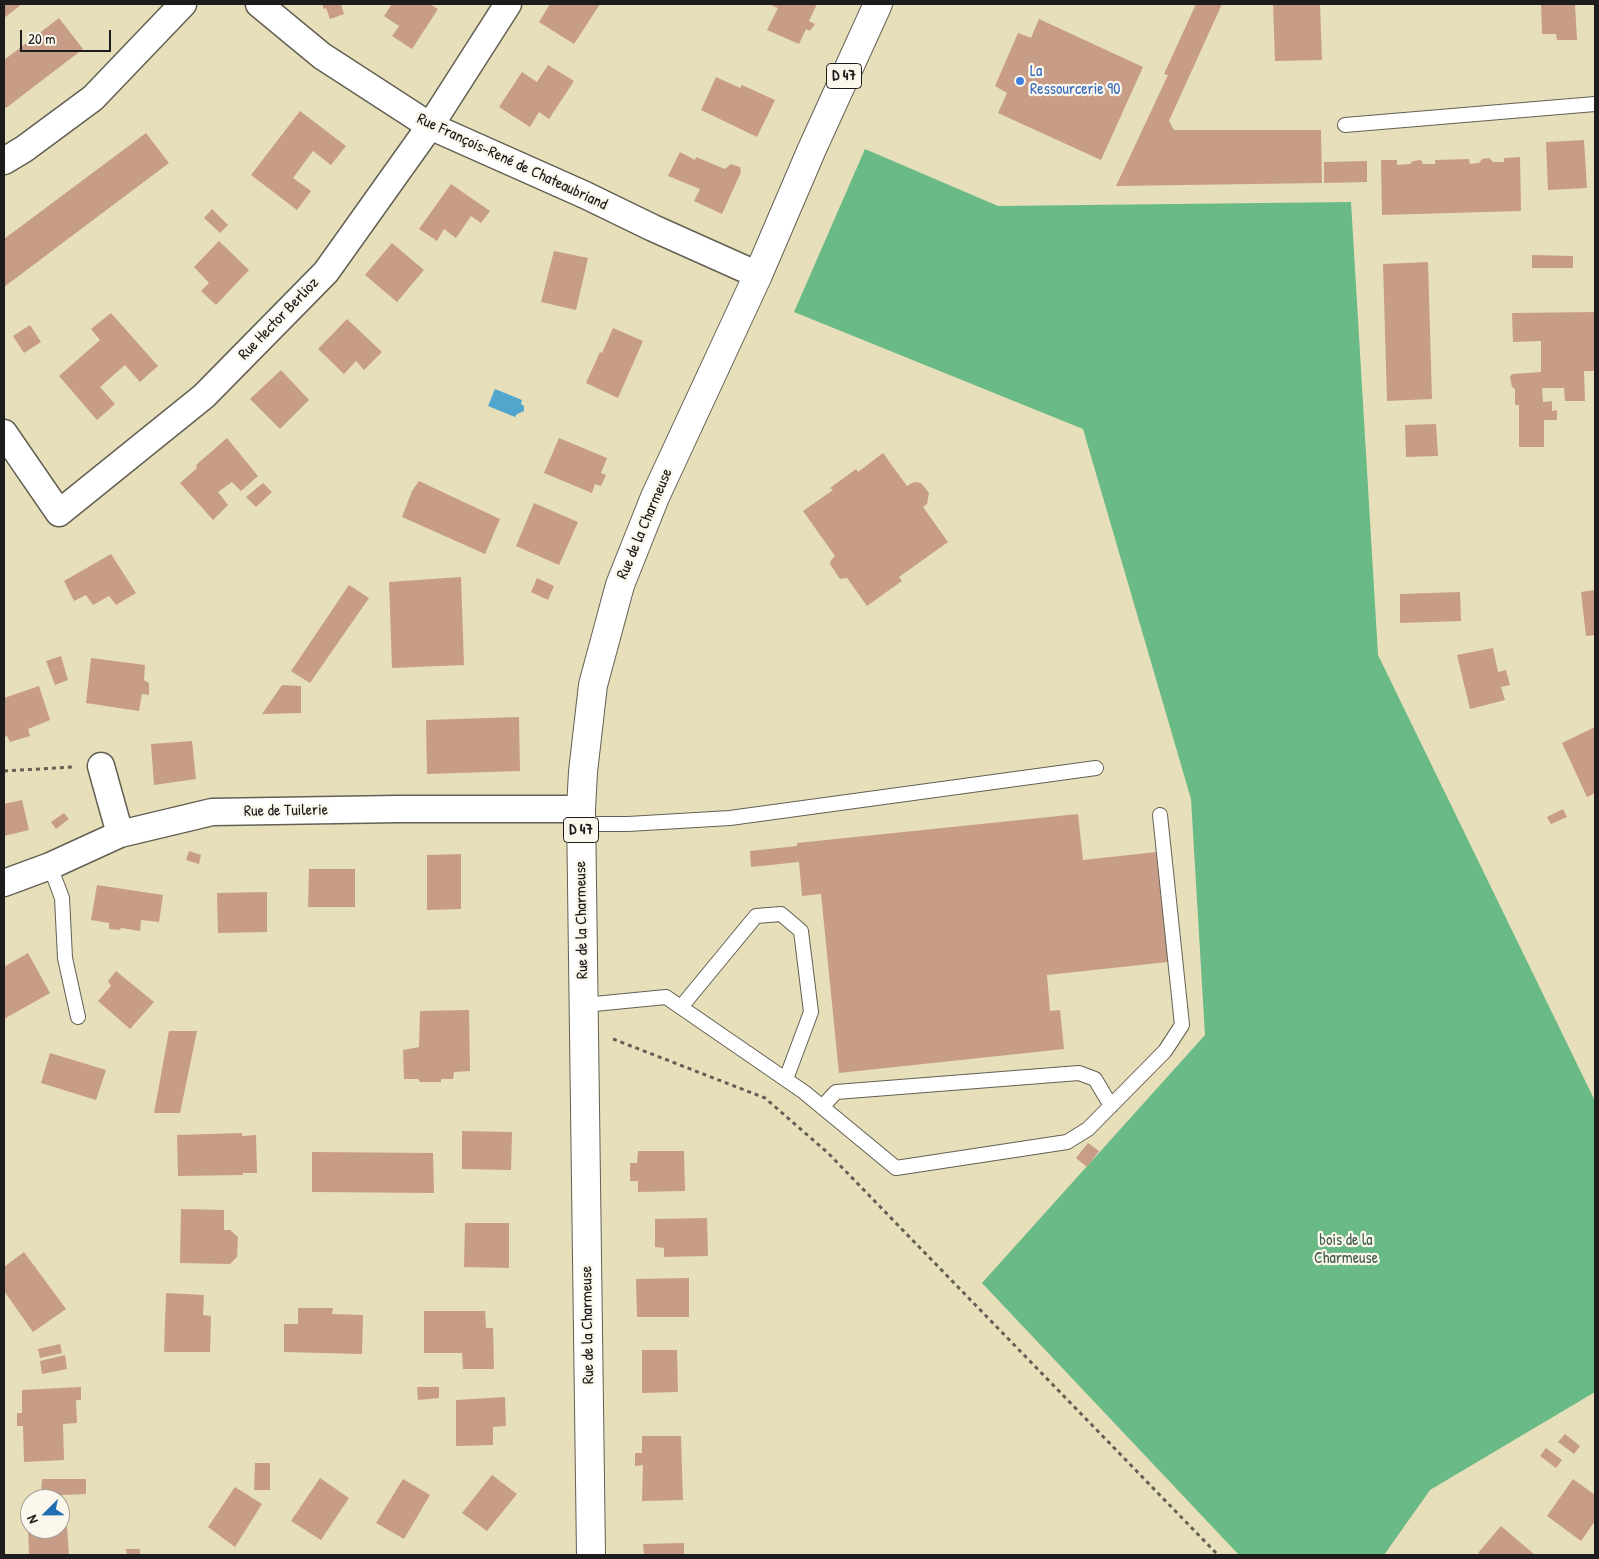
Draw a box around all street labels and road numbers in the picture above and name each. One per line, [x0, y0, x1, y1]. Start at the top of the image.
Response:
road number: D 47 [826, 64, 862, 88]
street label: Rue François-René de Chateaubriand [414, 109, 610, 215]
street label: Rue Hector Berlioz [235, 274, 323, 364]
street label: Rue de la Charmeuse [613, 466, 677, 582]
street label: Rue de Tuilerie [244, 801, 328, 821]
road number: D 47 [564, 818, 598, 842]
street label: Rue de la Charmeuse [571, 861, 593, 979]
street label: Rue de la Charmeuse [577, 1266, 599, 1384]

